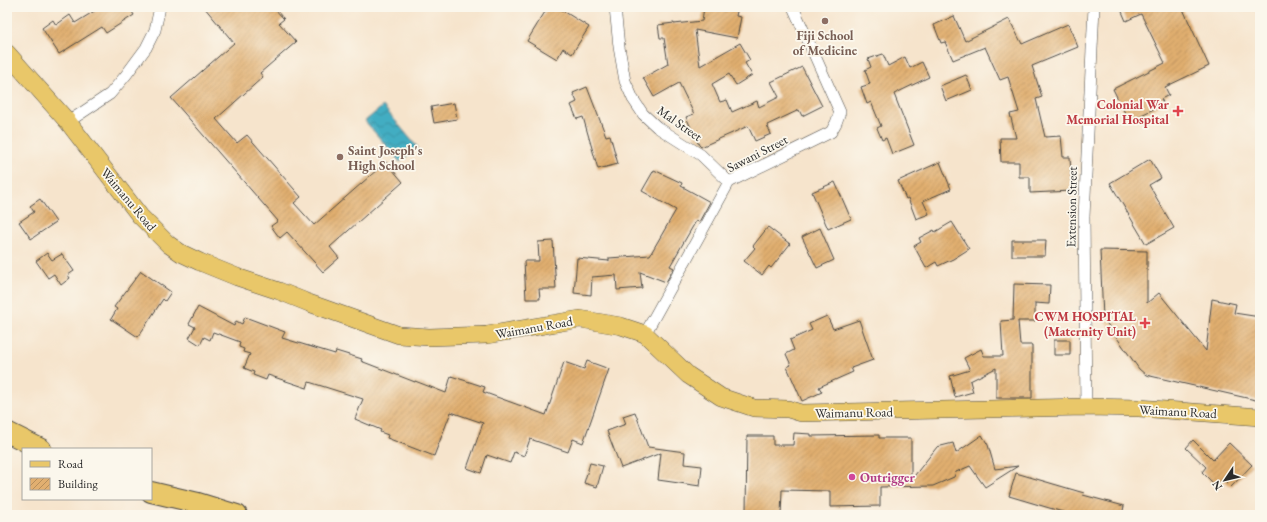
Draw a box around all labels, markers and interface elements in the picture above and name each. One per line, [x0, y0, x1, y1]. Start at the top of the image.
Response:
marker: Fiji School of Medicine [820, 16, 830, 26]
place label: Fiji School of Medicine [793, 27, 858, 59]
place label: Colonial War Memorial Hospital [1066, 96, 1170, 128]
street label: Mal Street [654, 102, 705, 145]
marker: Colonial War Memorial Hospital [1172, 105, 1184, 117]
street label: Sawani Street [724, 131, 791, 176]
place label: Saint Joseph's High School [348, 142, 423, 174]
marker: Saint Joseph's High School [335, 152, 345, 162]
street label: Waimanu Road [97, 164, 160, 235]
street label: Extension Street [1062, 166, 1081, 248]
place label: CWM HOSPITAL (Maternity Unit) [1034, 308, 1136, 340]
street label: Waimanu Road [494, 312, 574, 343]
marker: CWM HOSPITAL (Maternity Unit) [1139, 317, 1151, 329]
street label: Waimanu Road [1139, 401, 1218, 422]
street label: Waimanu Road [815, 403, 893, 422]
legend [22, 448, 152, 500]
text: Road [58, 456, 84, 472]
north arrow [1205, 460, 1245, 500]
place label: Outrigger [860, 469, 915, 486]
marker: Outrigger [847, 472, 857, 482]
text: Building [58, 476, 99, 492]
text: N [1208, 478, 1225, 493]

